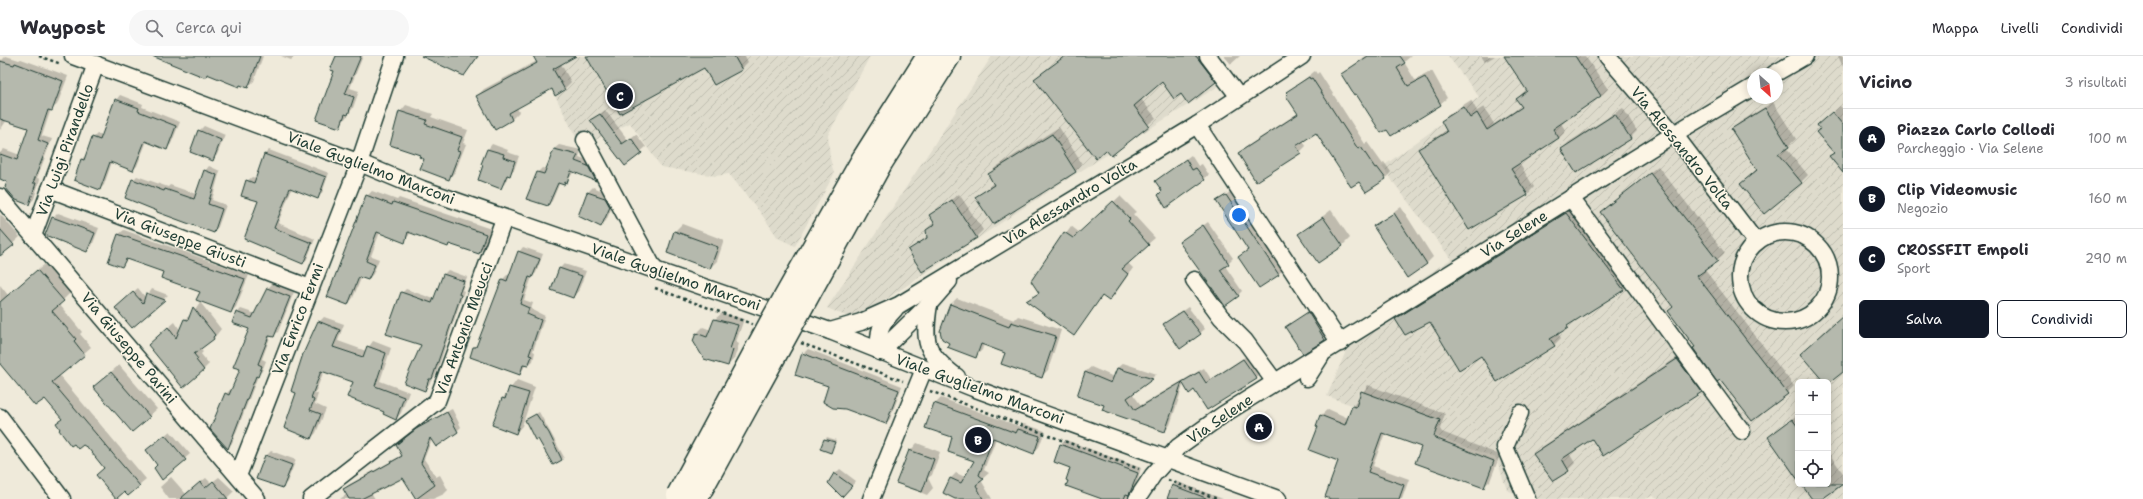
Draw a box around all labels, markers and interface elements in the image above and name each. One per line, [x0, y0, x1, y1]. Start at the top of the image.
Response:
search box [129, 10, 409, 46]
text: Waypost [20, 15, 105, 40]
icon: search [143, 17, 165, 39]
text: Cerca qui [175, 18, 242, 38]
text: Mappa [1932, 19, 1979, 37]
text: Livelli [2001, 19, 2039, 37]
text: Condividi [2061, 19, 2123, 37]
north arrow [1747, 68, 1783, 104]
text: Vicino [1859, 71, 1912, 93]
text: 3 risultati [2064, 74, 2127, 91]
street label: Via Luigi Pirandello [32, 81, 98, 219]
pin: C [607, 81, 633, 111]
street label: Via Alessandro Volta [1626, 82, 1738, 214]
text: Piazza Carlo Collodi [1897, 120, 2055, 140]
street label: Viale Guglielmo Marconi [284, 127, 458, 209]
text: A [1867, 130, 1877, 147]
text: 100 m [2088, 130, 2127, 147]
text: Parcheggio · Via Selene [1897, 140, 2044, 157]
street label: Via Alessandro Volta [999, 154, 1141, 250]
text: Clip Videomusic [1897, 180, 2017, 200]
text: B [1868, 190, 1876, 207]
text: 160 m [2089, 190, 2127, 207]
text: Negozio [1897, 200, 1948, 217]
street label: Via Giuseppe Giusti [111, 204, 249, 272]
your location [1229, 205, 1249, 225]
street label: Via Selene [1477, 206, 1551, 262]
street label: Viale Guglielmo Marconi [588, 239, 764, 315]
text: CROSSFIT Empoli [1897, 240, 2029, 260]
text: C [1868, 250, 1876, 267]
text: 290 m [2085, 250, 2127, 267]
street label: Via Antonio Meucci [431, 259, 497, 399]
street label: Via Enrico Fermi [267, 260, 329, 378]
text: Sport [1897, 260, 1930, 277]
street label: Via Giuseppe Parini [76, 288, 182, 408]
button: Salva [1859, 300, 1989, 338]
button: Condividi [1997, 300, 2127, 338]
street label: Viale Guglielmo Marconi [893, 349, 1067, 429]
map controls [1795, 379, 1831, 487]
button: + [1795, 379, 1831, 415]
street label: Via Selene [1183, 390, 1257, 448]
pin: A [1246, 412, 1272, 442]
button: − [1795, 415, 1831, 451]
pin: B [965, 425, 991, 455]
button: locate [1795, 451, 1831, 487]

